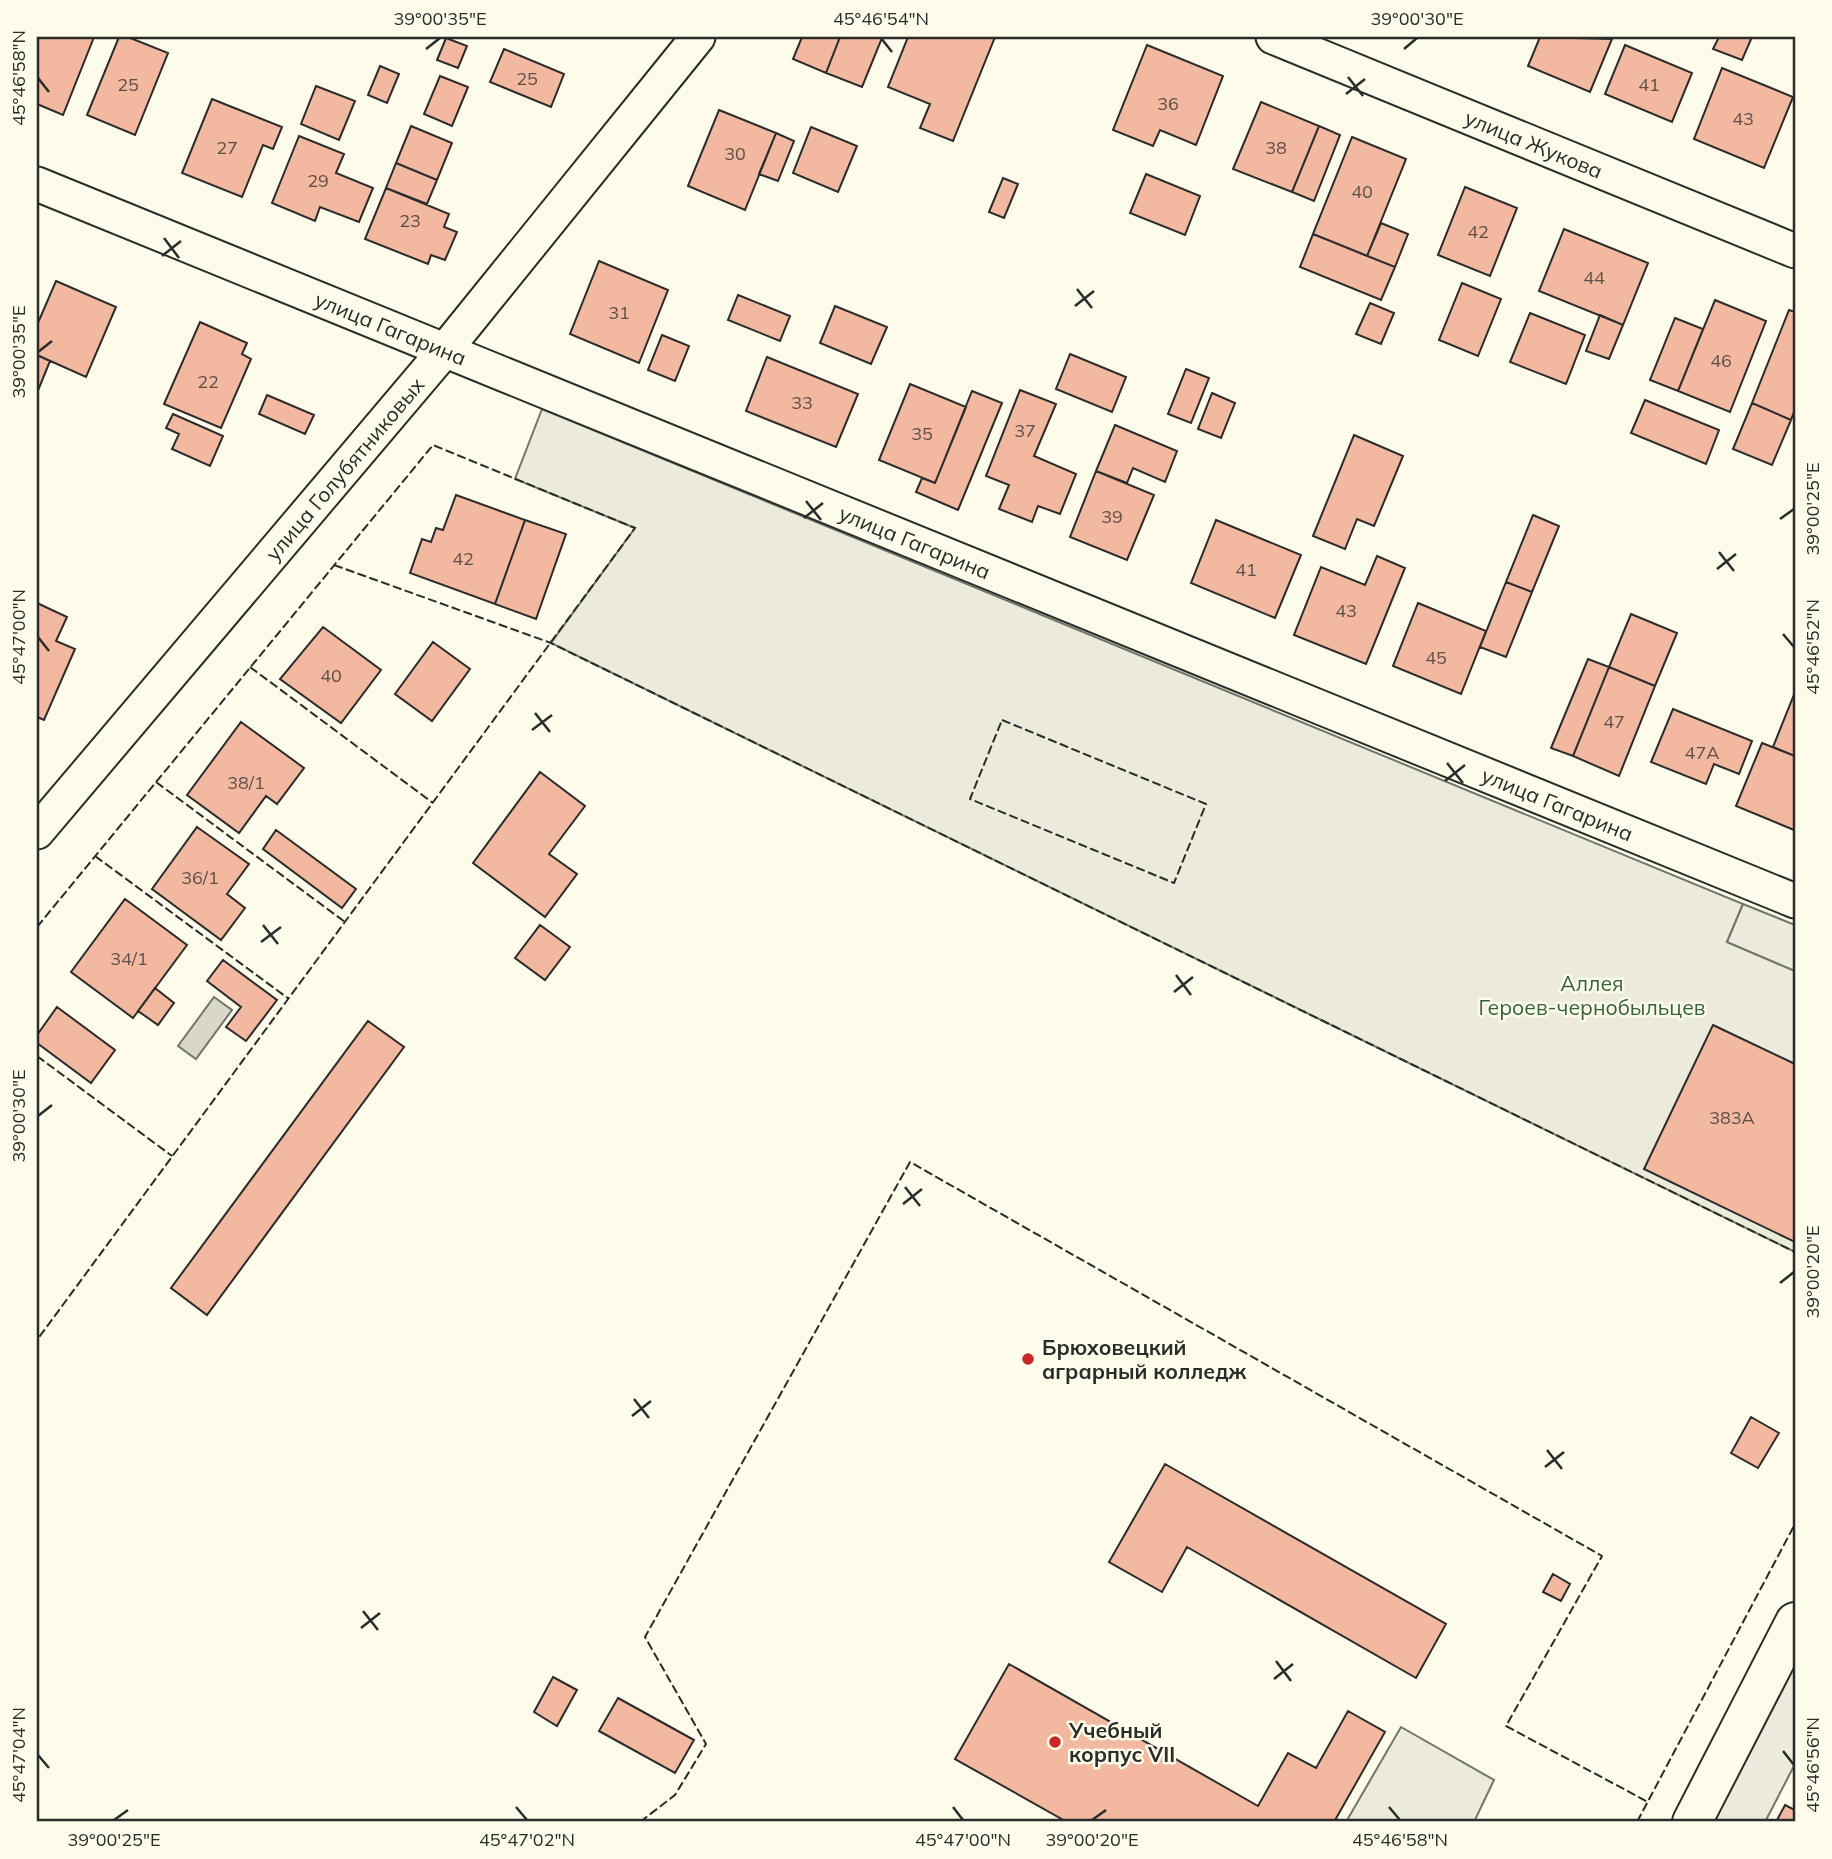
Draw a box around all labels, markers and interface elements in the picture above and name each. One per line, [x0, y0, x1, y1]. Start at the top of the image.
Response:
text: 39°00'35"E [393, 7, 487, 30]
text: 45°46'54"N [833, 7, 929, 30]
text: 39°00'30"E [1370, 7, 1464, 30]
text: 45°46'58"N [7, 30, 30, 126]
house number: 25 [516, 67, 538, 90]
house number: 25 [117, 73, 139, 96]
house number: 41 [1638, 73, 1660, 96]
house number: 36 [1157, 92, 1179, 115]
street label: улица Жукова [1461, 104, 1607, 184]
house number: 43 [1732, 107, 1754, 130]
house number: 27 [216, 136, 238, 159]
house number: 38 [1265, 136, 1287, 159]
house number: 30 [724, 142, 746, 165]
house number: 29 [307, 169, 329, 192]
house number: 40 [1351, 180, 1373, 203]
house number: 23 [399, 209, 421, 232]
house number: 42 [1467, 220, 1489, 243]
house number: 44 [1583, 266, 1605, 289]
street label: улица Гагарина [311, 286, 470, 371]
house number: 31 [608, 301, 630, 324]
text: 39°00'35"E [7, 305, 30, 399]
house number: 46 [1710, 349, 1732, 372]
house number: 22 [197, 370, 219, 393]
street label: улица Голубятниковых [260, 371, 430, 566]
house number: 33 [791, 391, 813, 414]
house number: 37 [1014, 419, 1036, 442]
house number: 35 [911, 422, 933, 445]
text: 39°00'25"E [1801, 462, 1824, 556]
street label: улица Гагарина [835, 500, 994, 584]
house number: 39 [1101, 505, 1123, 528]
house number: 42 [452, 547, 474, 570]
house number: 41 [1235, 558, 1257, 581]
text: 45°47'00"N [7, 589, 30, 685]
house number: 43 [1335, 599, 1357, 622]
text: 45°46'52"N [1801, 599, 1824, 695]
house number: 45 [1425, 646, 1447, 669]
house number: 40 [320, 664, 342, 687]
house number: 47 [1603, 710, 1625, 733]
house number: 47А [1685, 741, 1719, 764]
street label: улица Гагарина [1478, 762, 1637, 847]
house number: 38/1 [227, 771, 265, 794]
house number: 36/1 [181, 866, 219, 889]
house number: 34/1 [110, 947, 148, 970]
park label: Аллея Героев-чернобыльцев [1478, 970, 1706, 1020]
text: 39°00'30"E [7, 1069, 30, 1163]
house number: 383А [1709, 1106, 1755, 1129]
text: 39°00'20"E [1801, 1225, 1824, 1319]
place label: Брюховецкий аграрный колледж [1042, 1334, 1246, 1384]
marker: Брюховецкий аграрный колледж [1020, 1351, 1036, 1367]
text: 45°47'04"N [7, 1707, 30, 1803]
place label: Учебный корпус VII [1068, 1717, 1175, 1767]
text: 45°46'56"N [1801, 1717, 1824, 1813]
marker: Учебный корпус VII [1047, 1734, 1063, 1750]
text: 39°00'25"E [67, 1828, 161, 1851]
text: 45°47'02"N [479, 1828, 575, 1851]
text: 45°47'00"N [915, 1828, 1011, 1851]
text: 39°00'20"E [1045, 1828, 1139, 1851]
text: 45°46'58"N [1352, 1828, 1448, 1851]

